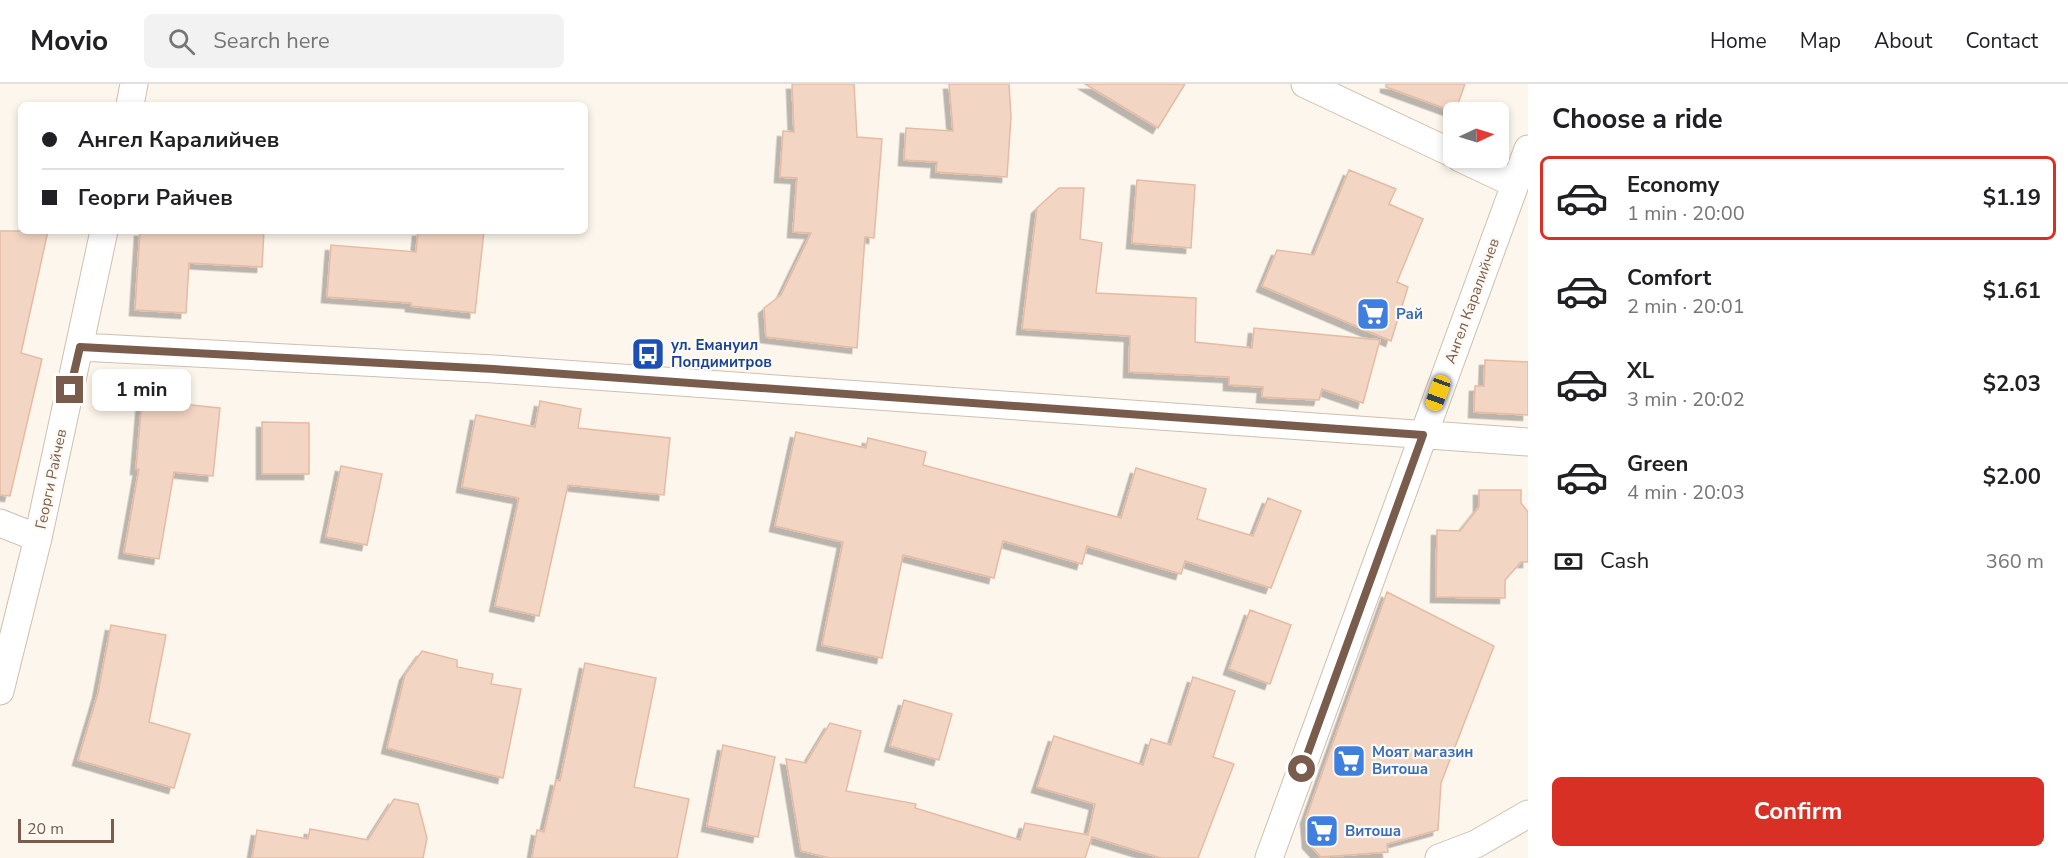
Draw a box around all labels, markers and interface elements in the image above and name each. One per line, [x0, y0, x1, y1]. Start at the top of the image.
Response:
search box [144, 14, 564, 68]
text: Movio [30, 22, 108, 60]
icon: search [165, 25, 198, 58]
text: Search here [213, 26, 330, 56]
text: Home [1710, 27, 1767, 55]
text: Map [1800, 27, 1841, 55]
text: About [1874, 27, 1932, 55]
text: Contact [1965, 27, 2038, 55]
text: Choose a ride [1552, 101, 1723, 138]
north arrow [1443, 102, 1509, 168]
map controls [1443, 102, 1509, 168]
text: Ангел Каралийчев [78, 125, 279, 155]
text: Economy [1627, 170, 1719, 200]
icon: car [1555, 171, 1609, 225]
text: Георги Райчев [78, 183, 233, 213]
text: $1.19 [1983, 183, 2041, 213]
text: 1 min · 20:00 [1627, 200, 1745, 227]
street label: Ангел Каралийчев [1440, 235, 1504, 367]
text: Comfort [1627, 263, 1711, 293]
icon: car [1555, 264, 1609, 318]
text: $1.61 [1983, 276, 2041, 306]
text: 2 min · 20:01 [1627, 293, 1745, 320]
supermarket icon: Рай [1355, 296, 1391, 332]
place label: Рай [1396, 304, 1423, 324]
place label: ул. Емануил Попдимитров [671, 335, 772, 372]
bus stop icon: ул. Емануил Попдимитров [630, 336, 666, 372]
text: XL [1627, 356, 1654, 386]
icon: car [1555, 357, 1609, 411]
callout: 1 min [91, 369, 190, 411]
text: $2.03 [1983, 369, 2041, 399]
car [1423, 373, 1453, 413]
route end [56, 376, 83, 403]
text: 1 min [116, 376, 167, 403]
text: 3 min · 20:02 [1627, 386, 1745, 413]
street label: Георги Райчев [31, 427, 71, 531]
text: Green [1627, 449, 1688, 479]
icon: car [1555, 450, 1609, 504]
text: $2.00 [1983, 462, 2041, 492]
text: 4 min · 20:03 [1627, 479, 1745, 506]
icon: cash [1552, 545, 1585, 578]
text: Cash [1600, 546, 1649, 576]
text: 360 m [1986, 548, 2044, 575]
place label: Моят магазин Витоша [1372, 742, 1473, 779]
supermarket icon: Моят магазин Витоша [1331, 743, 1367, 779]
route start [1288, 755, 1315, 782]
button: Confirm [1552, 777, 2044, 846]
supermarket icon: Витоша [1304, 813, 1340, 849]
scale bar [18, 816, 114, 844]
text: 20 m [27, 818, 64, 840]
place label: Витоша [1345, 821, 1401, 841]

